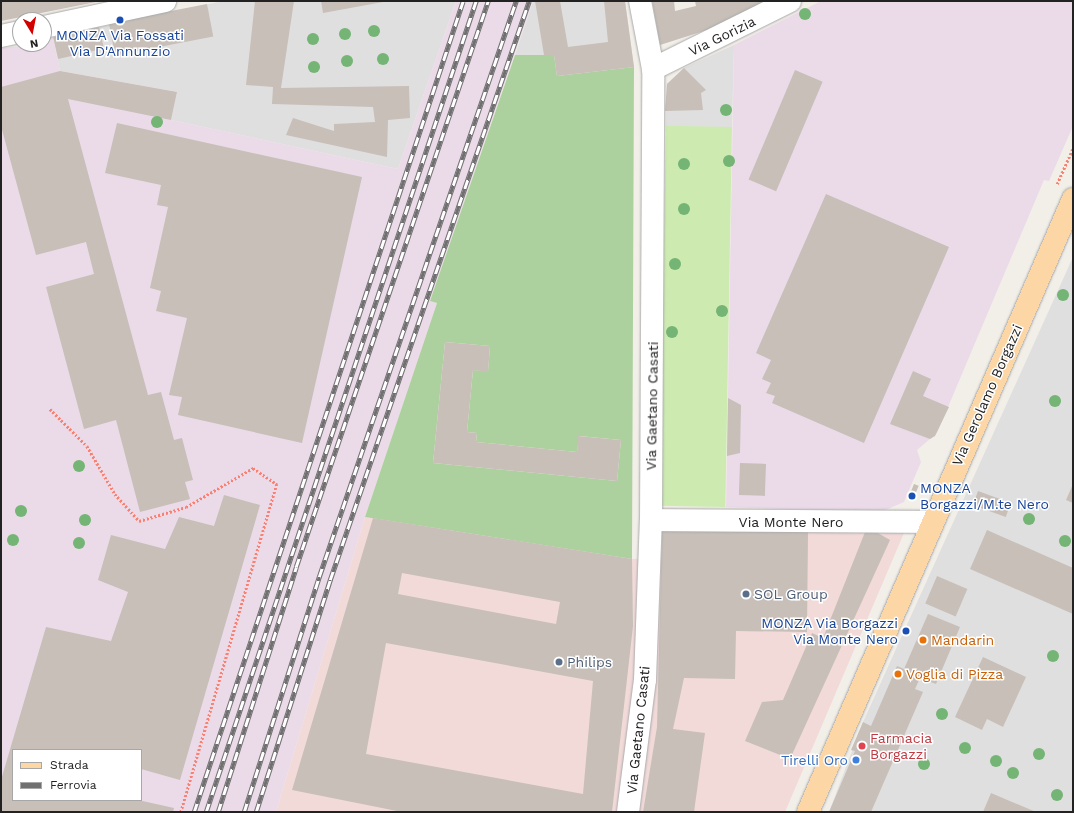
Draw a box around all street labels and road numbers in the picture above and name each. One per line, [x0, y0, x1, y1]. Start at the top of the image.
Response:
street label: Via Gorizia [686, 13, 758, 59]
street label: Via Gerolamo Borgazzi [948, 322, 1026, 468]
street label: Via Gaetano Casati [642, 341, 662, 471]
street label: Via Monte Nero [738, 514, 844, 530]
street label: Via Gaetano Casati [623, 665, 653, 795]

